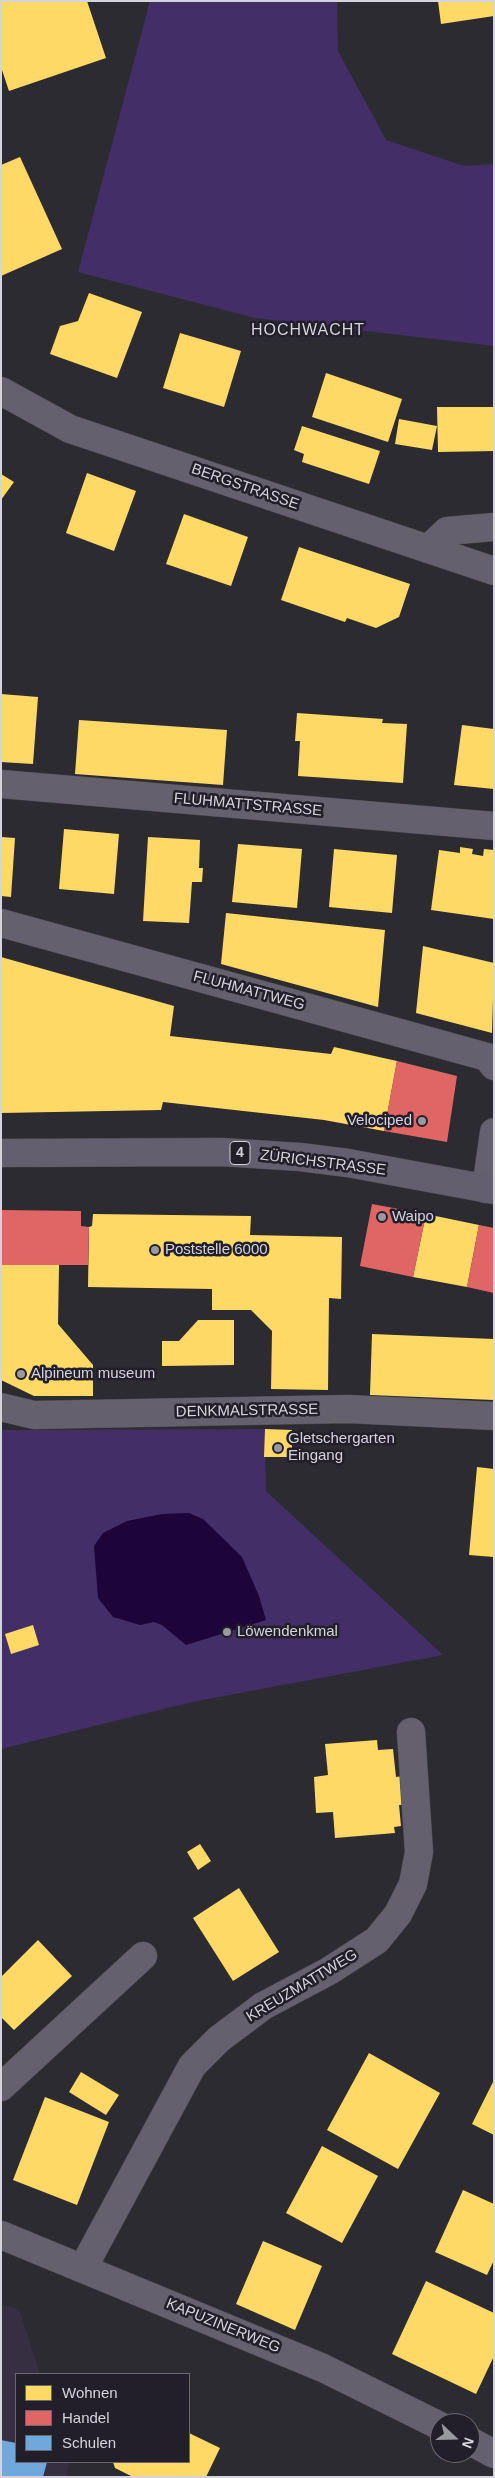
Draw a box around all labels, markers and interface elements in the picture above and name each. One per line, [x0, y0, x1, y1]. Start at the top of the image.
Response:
district label: HOCHWACHT [250, 321, 366, 341]
street label: BERGSTRASSE [189, 460, 301, 514]
street label: FLUHMATTSTRASSE [173, 790, 323, 820]
street label: FLUHMATTWEG [191, 967, 307, 1015]
place label: Velociped [347, 1112, 412, 1130]
marker: Velociped [416, 1115, 428, 1127]
road number: 4 [230, 1142, 250, 1164]
street label: ZÜRICHSTRASSE [259, 1146, 387, 1180]
place label: Waipo [392, 1208, 434, 1226]
marker: Waipo [376, 1211, 388, 1223]
place label: Poststelle 6000 [165, 1241, 268, 1259]
marker: Poststelle 6000 [149, 1244, 161, 1256]
place label: Alpineum museum [31, 1365, 155, 1383]
marker: Alpineum museum [15, 1368, 27, 1380]
street label: DENKMALSTRASSE [176, 1401, 318, 1421]
place label: Gletschergarten Eingang [288, 1430, 395, 1465]
marker: Gletschergarten Eingang [272, 1442, 284, 1454]
place label: Löwendenkmal [237, 1623, 338, 1641]
marker: Löwendenkmal [221, 1626, 233, 1638]
street label: KREUZMATTWEG [243, 1946, 361, 2026]
street label: KAPUZINERWEG [163, 2295, 283, 2357]
legend [15, 2373, 190, 2463]
text: Wohnen [62, 2384, 118, 2401]
text: Handel [62, 2409, 110, 2426]
north arrow [430, 2413, 480, 2463]
text: Schulen [62, 2434, 116, 2451]
text: N [459, 2435, 477, 2451]

